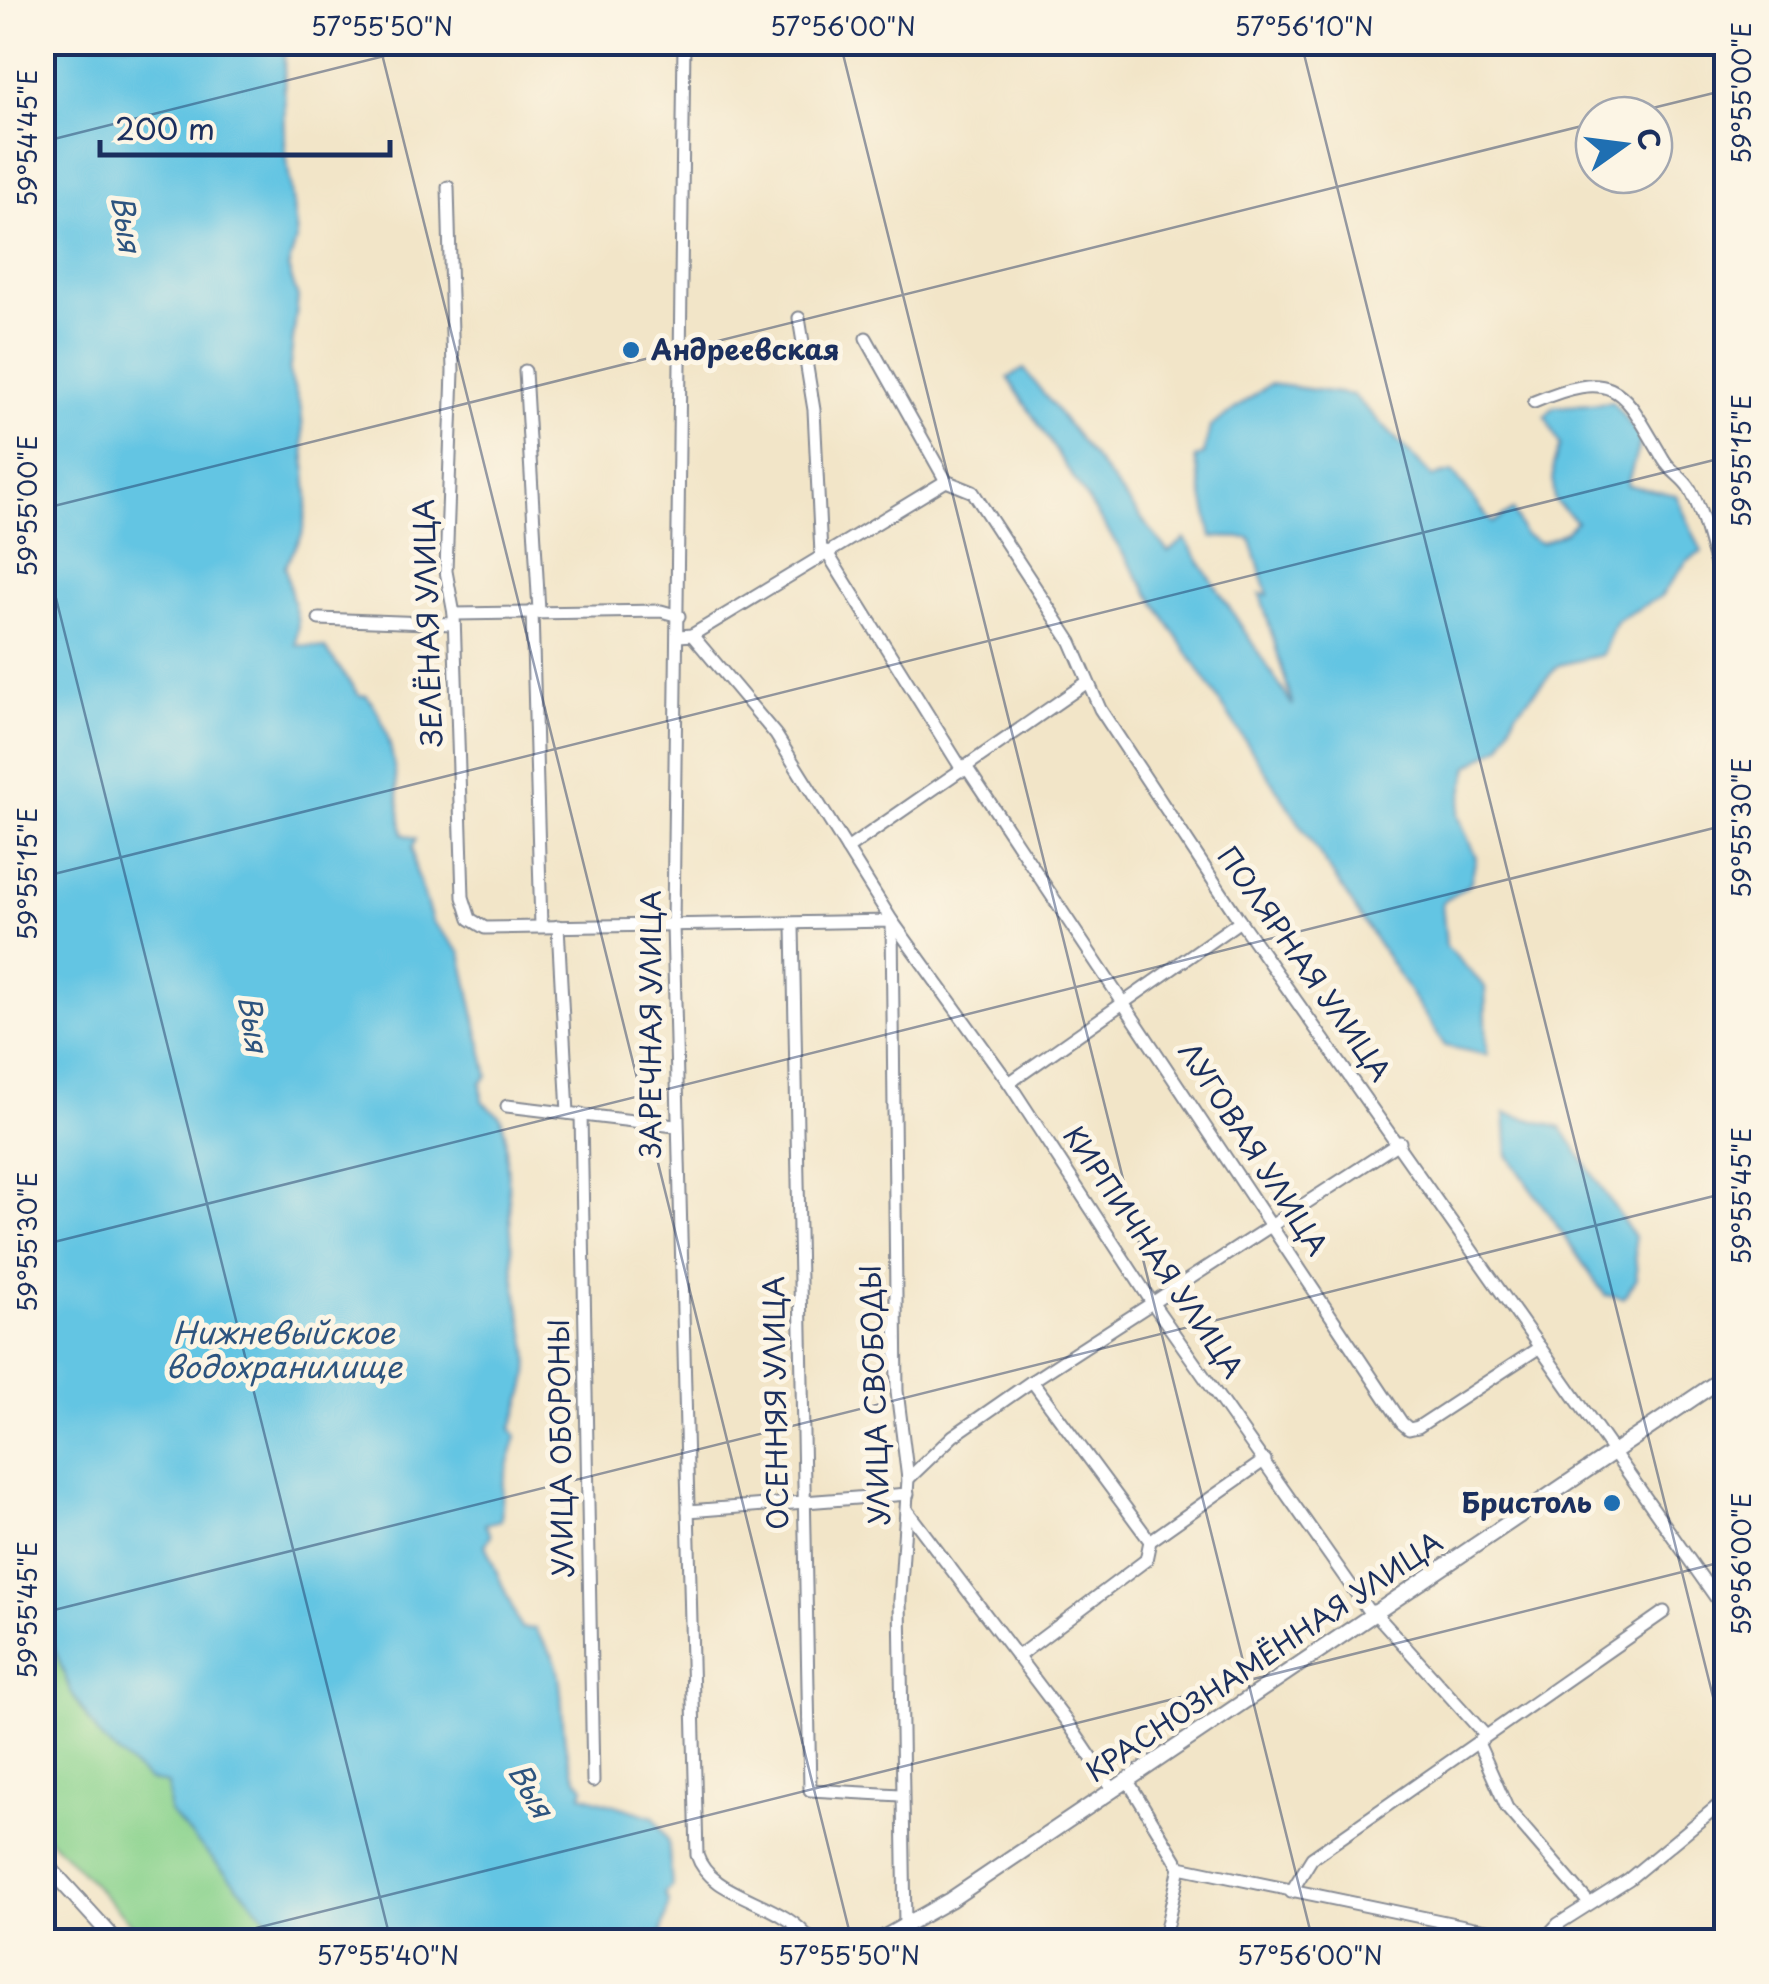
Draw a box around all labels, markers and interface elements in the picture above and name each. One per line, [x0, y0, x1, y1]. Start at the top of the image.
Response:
text: 57°55'50"N [311, 7, 453, 45]
text: 57°56'00"N [770, 7, 916, 45]
text: 57°56'10"N [1234, 7, 1374, 45]
text: 59°55'00"E [1722, 22, 1760, 164]
text: 59°54'45"E [8, 69, 46, 207]
scale bar [100, 95, 390, 157]
north arrow [1574, 95, 1674, 195]
text: 200 m [115, 105, 215, 150]
text: С [1626, 123, 1673, 154]
water label: Выя [101, 192, 154, 257]
place label: Андреевская [650, 327, 840, 370]
marker: Андреевская [620, 339, 642, 361]
text: 59°55'15"E [1722, 394, 1760, 528]
text: 59°55'00"E [8, 435, 46, 577]
street label: ЗЕЛЁНАЯ УЛИЦА [401, 498, 452, 748]
text: 59°55'30"E [1722, 758, 1760, 898]
text: 59°55'15"E [8, 807, 46, 941]
street label: ПОЛЯРНАЯ УЛИЦА [1208, 837, 1403, 1090]
street label: ЗАРЕЧНАЯ УЛИЦА [628, 890, 671, 1158]
water label: Выя [228, 992, 281, 1057]
street label: ЛУГОВАЯ УЛИЦА [1169, 1033, 1340, 1264]
street label: КИРПИЧНАЯ УЛИЦА [1053, 1116, 1255, 1386]
text: 59°55'45"E [1722, 1127, 1760, 1265]
text: 59°55'30"E [8, 1172, 46, 1312]
street label: УЛИЦА СВОБОДЫ [847, 1264, 900, 1526]
street label: ОСЕННЯЯ УЛИЦА [751, 1276, 798, 1530]
water label: Нижневыйское водохранилище [166, 1309, 404, 1388]
street label: УЛИЦА ОБОРОНЫ [536, 1319, 583, 1577]
place label: Бристоль [1461, 1480, 1592, 1523]
marker: Бристоль [1601, 1492, 1623, 1514]
text: 59°56'00"E [1722, 1493, 1760, 1635]
street label: КРАСНОЗНАМЁННАЯ УЛИЦА [1076, 1520, 1450, 1792]
text: 59°55'45"E [8, 1541, 46, 1679]
water label: Выя [498, 1754, 567, 1827]
text: 57°55'40"N [317, 1936, 459, 1974]
text: 57°55'50"N [778, 1936, 920, 1974]
text: 57°56'00"N [1237, 1936, 1383, 1974]

